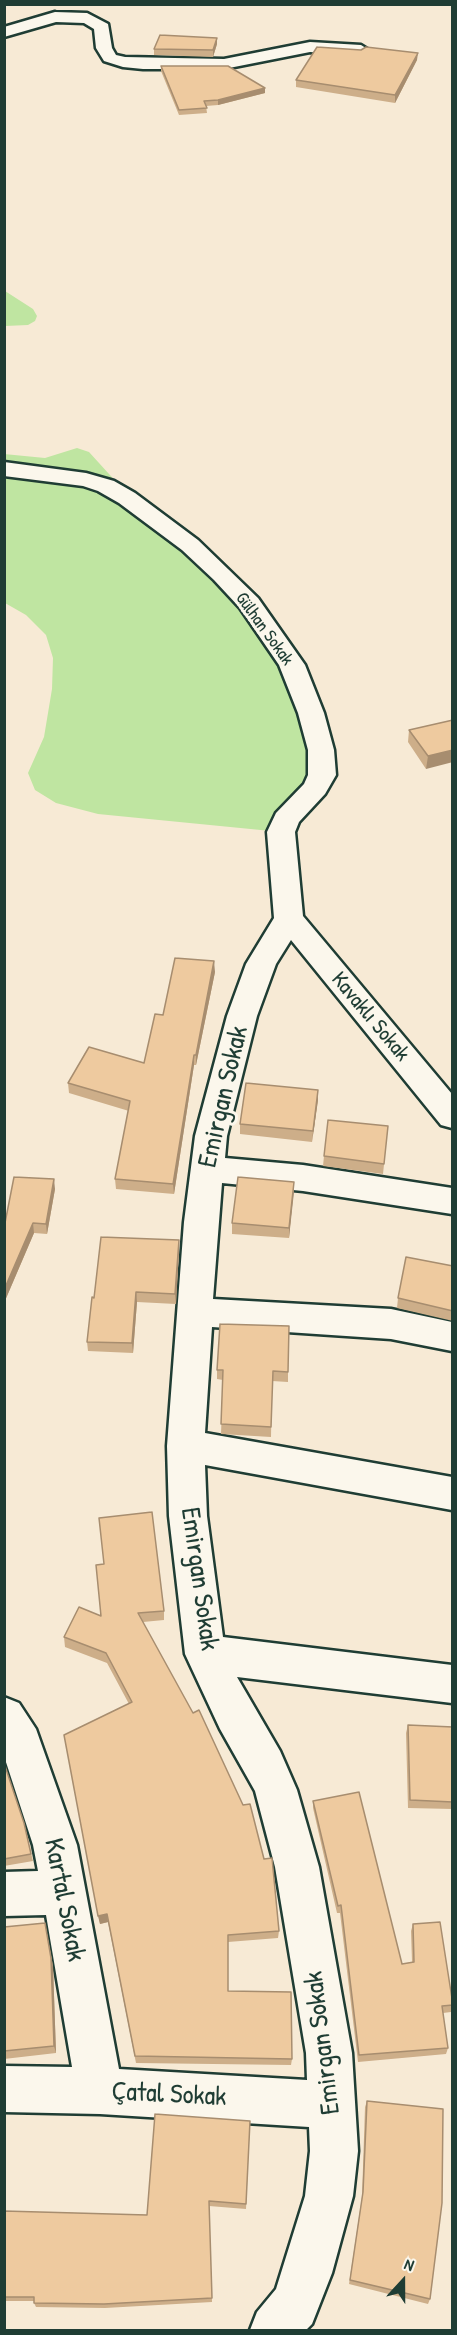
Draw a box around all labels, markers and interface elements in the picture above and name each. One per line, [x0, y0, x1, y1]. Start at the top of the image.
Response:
street label: Gülhan Sokak [230, 588, 298, 670]
street label: Kavaklı Sokak [325, 967, 415, 1067]
street label: Emirgan Sokak [192, 1023, 256, 1171]
street label: Emirgan Sokak [173, 1505, 225, 1653]
street label: Kartal Sokak [36, 1836, 92, 1964]
street label: Emirgan Sokak [298, 1970, 348, 2116]
street label: Çatal Sokak [111, 2076, 227, 2114]
north arrow [373, 2251, 433, 2311]
text: N [402, 2252, 417, 2276]

